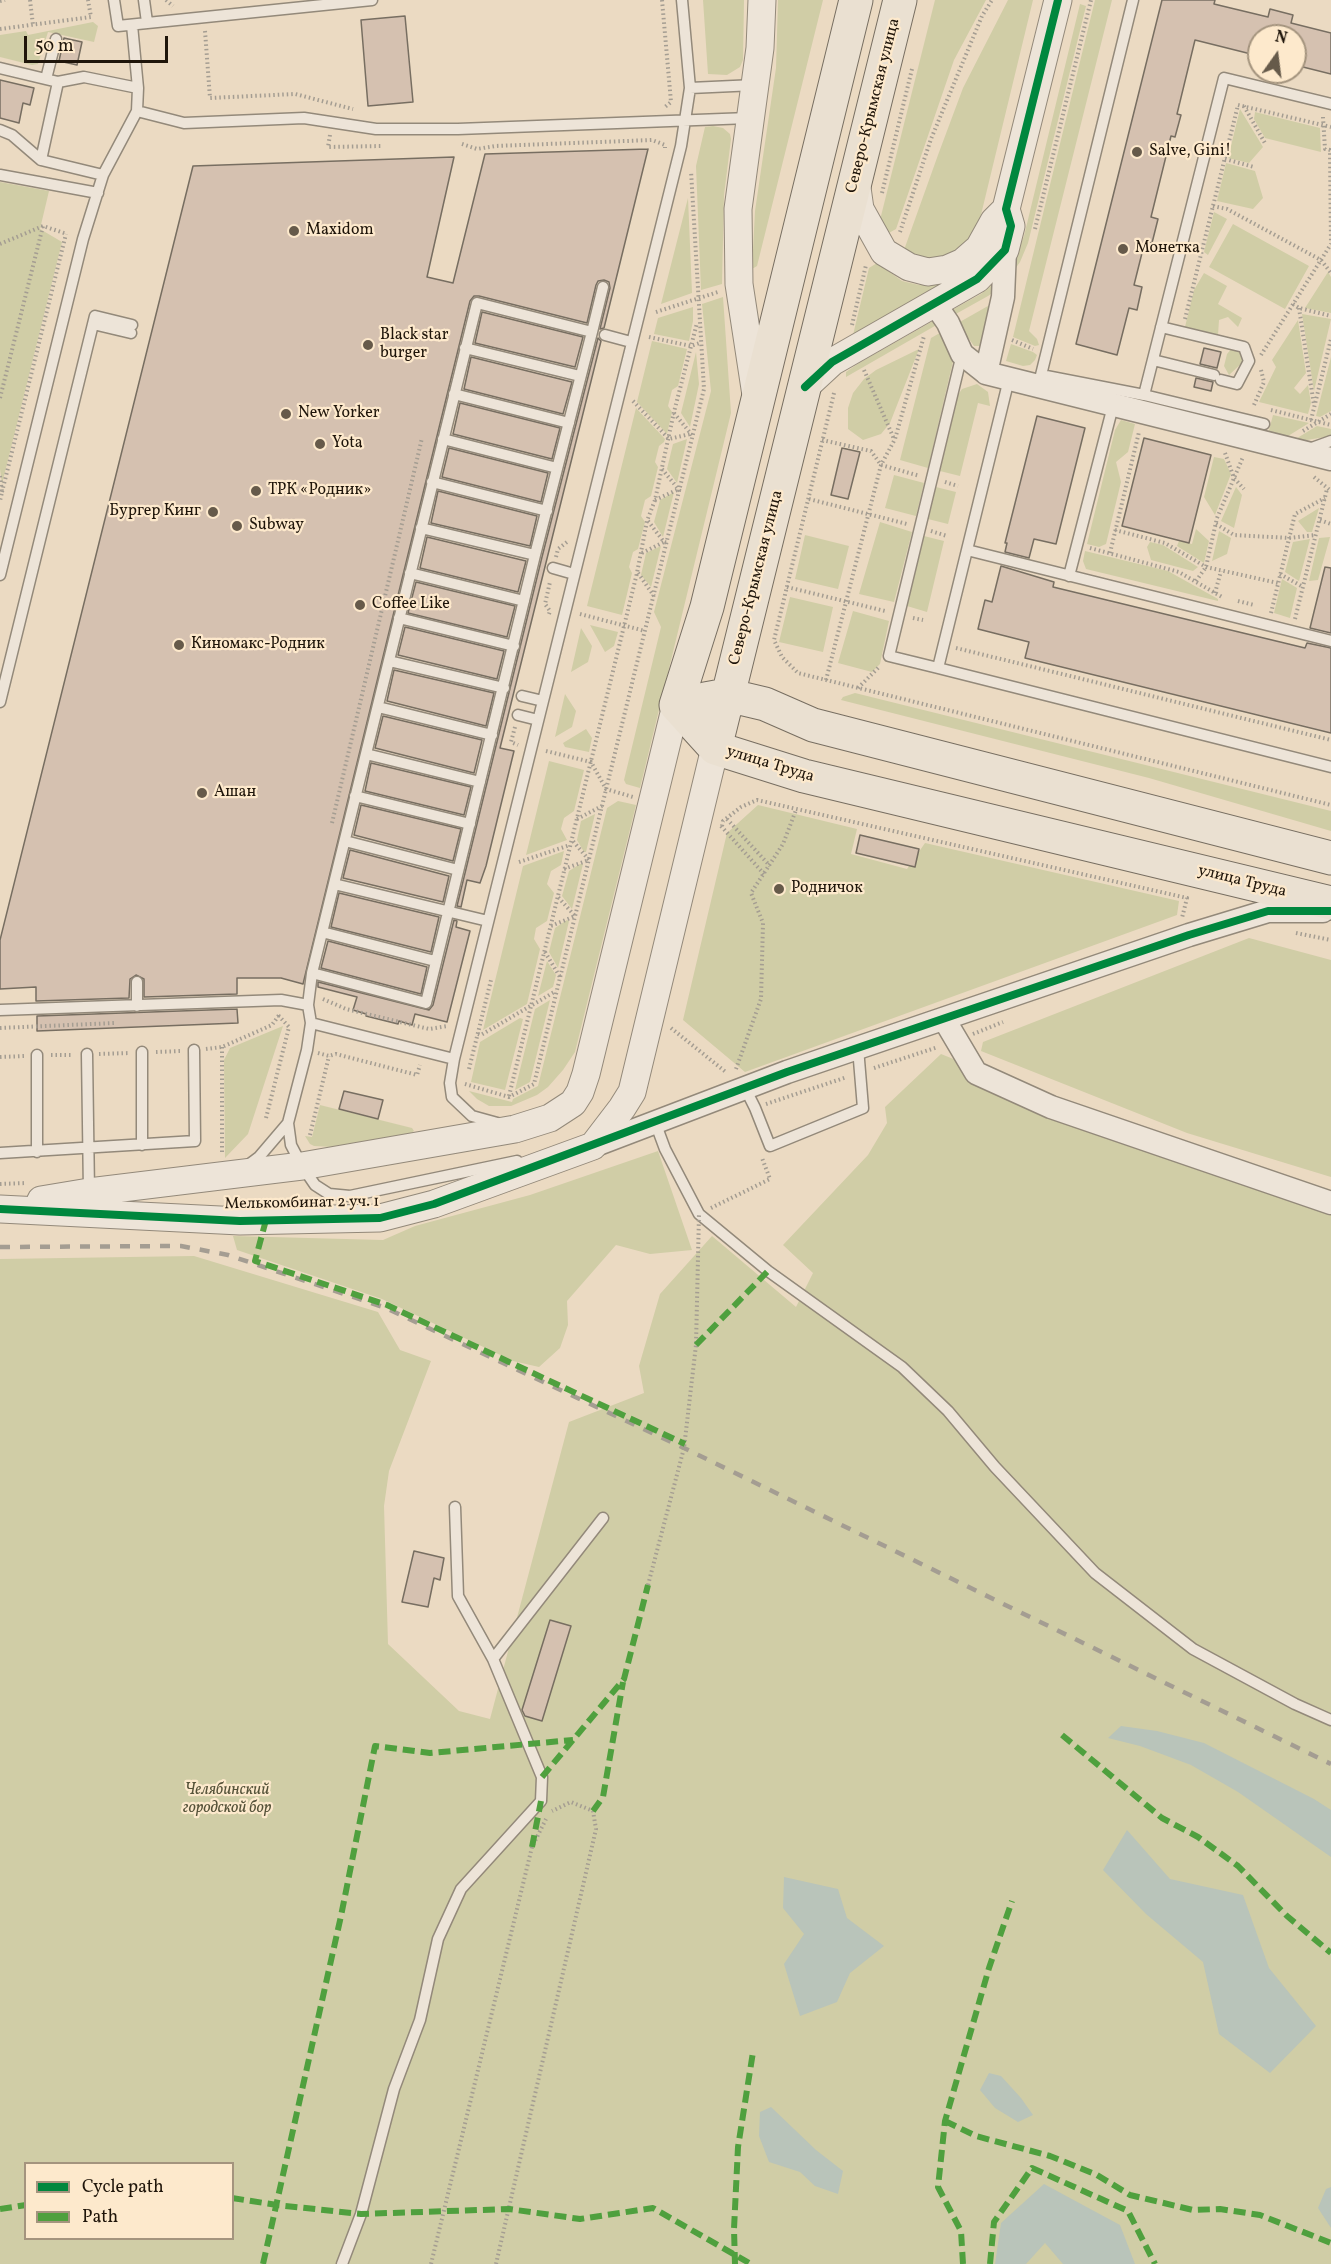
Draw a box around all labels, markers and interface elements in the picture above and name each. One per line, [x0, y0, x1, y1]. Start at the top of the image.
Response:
street label: Северо-Крымская улица [843, 17, 905, 195]
scale bar [27, 24, 171, 62]
north arrow [1247, 24, 1307, 84]
text: N [1273, 26, 1289, 51]
text: 50 m [35, 34, 74, 59]
place label: Salve, Gini! [1149, 142, 1231, 162]
marker: Salve, Gini! [1130, 145, 1144, 159]
place label: Maxidom [306, 221, 374, 241]
marker: Maxidom [287, 224, 301, 238]
place label: Монетка [1135, 239, 1200, 259]
marker: Монетка [1116, 242, 1130, 256]
place label: Black star burger [380, 326, 449, 364]
marker: Black star burger [361, 338, 375, 352]
place label: New Yorker [298, 404, 380, 424]
marker: New Yorker [279, 407, 293, 421]
place label: Yota [332, 434, 363, 454]
marker: Yota [313, 437, 327, 451]
place label: ТРК «Родник» [268, 481, 371, 501]
marker: ТРК «Родник» [249, 484, 263, 498]
street label: Северо-Крымская улица [726, 489, 788, 667]
place label: Бургер Кинг [109, 502, 201, 522]
marker: Бургер Кинг [206, 505, 220, 519]
place label: Subway [249, 516, 304, 536]
marker: Subway [230, 519, 244, 533]
place label: Coffee Like [372, 595, 450, 615]
marker: Coffee Like [353, 598, 367, 612]
place label: Киномакс-Родник [191, 635, 325, 655]
marker: Киномакс-Родник [172, 638, 186, 652]
street label: улица Труда [724, 743, 816, 787]
place label: Ашан [214, 783, 256, 803]
marker: Ашан [195, 786, 209, 800]
street label: улица Труда [1196, 862, 1288, 902]
place label: Родничок [791, 879, 863, 899]
marker: Родничок [772, 882, 786, 896]
street label: Мелькомбинат 2 уч. 1 [224, 1193, 380, 1215]
park label: Челябинский городской бор [183, 1781, 271, 1819]
legend [24, 2162, 234, 2240]
text: Cycle path [82, 2175, 164, 2200]
text: Path [82, 2205, 118, 2230]

